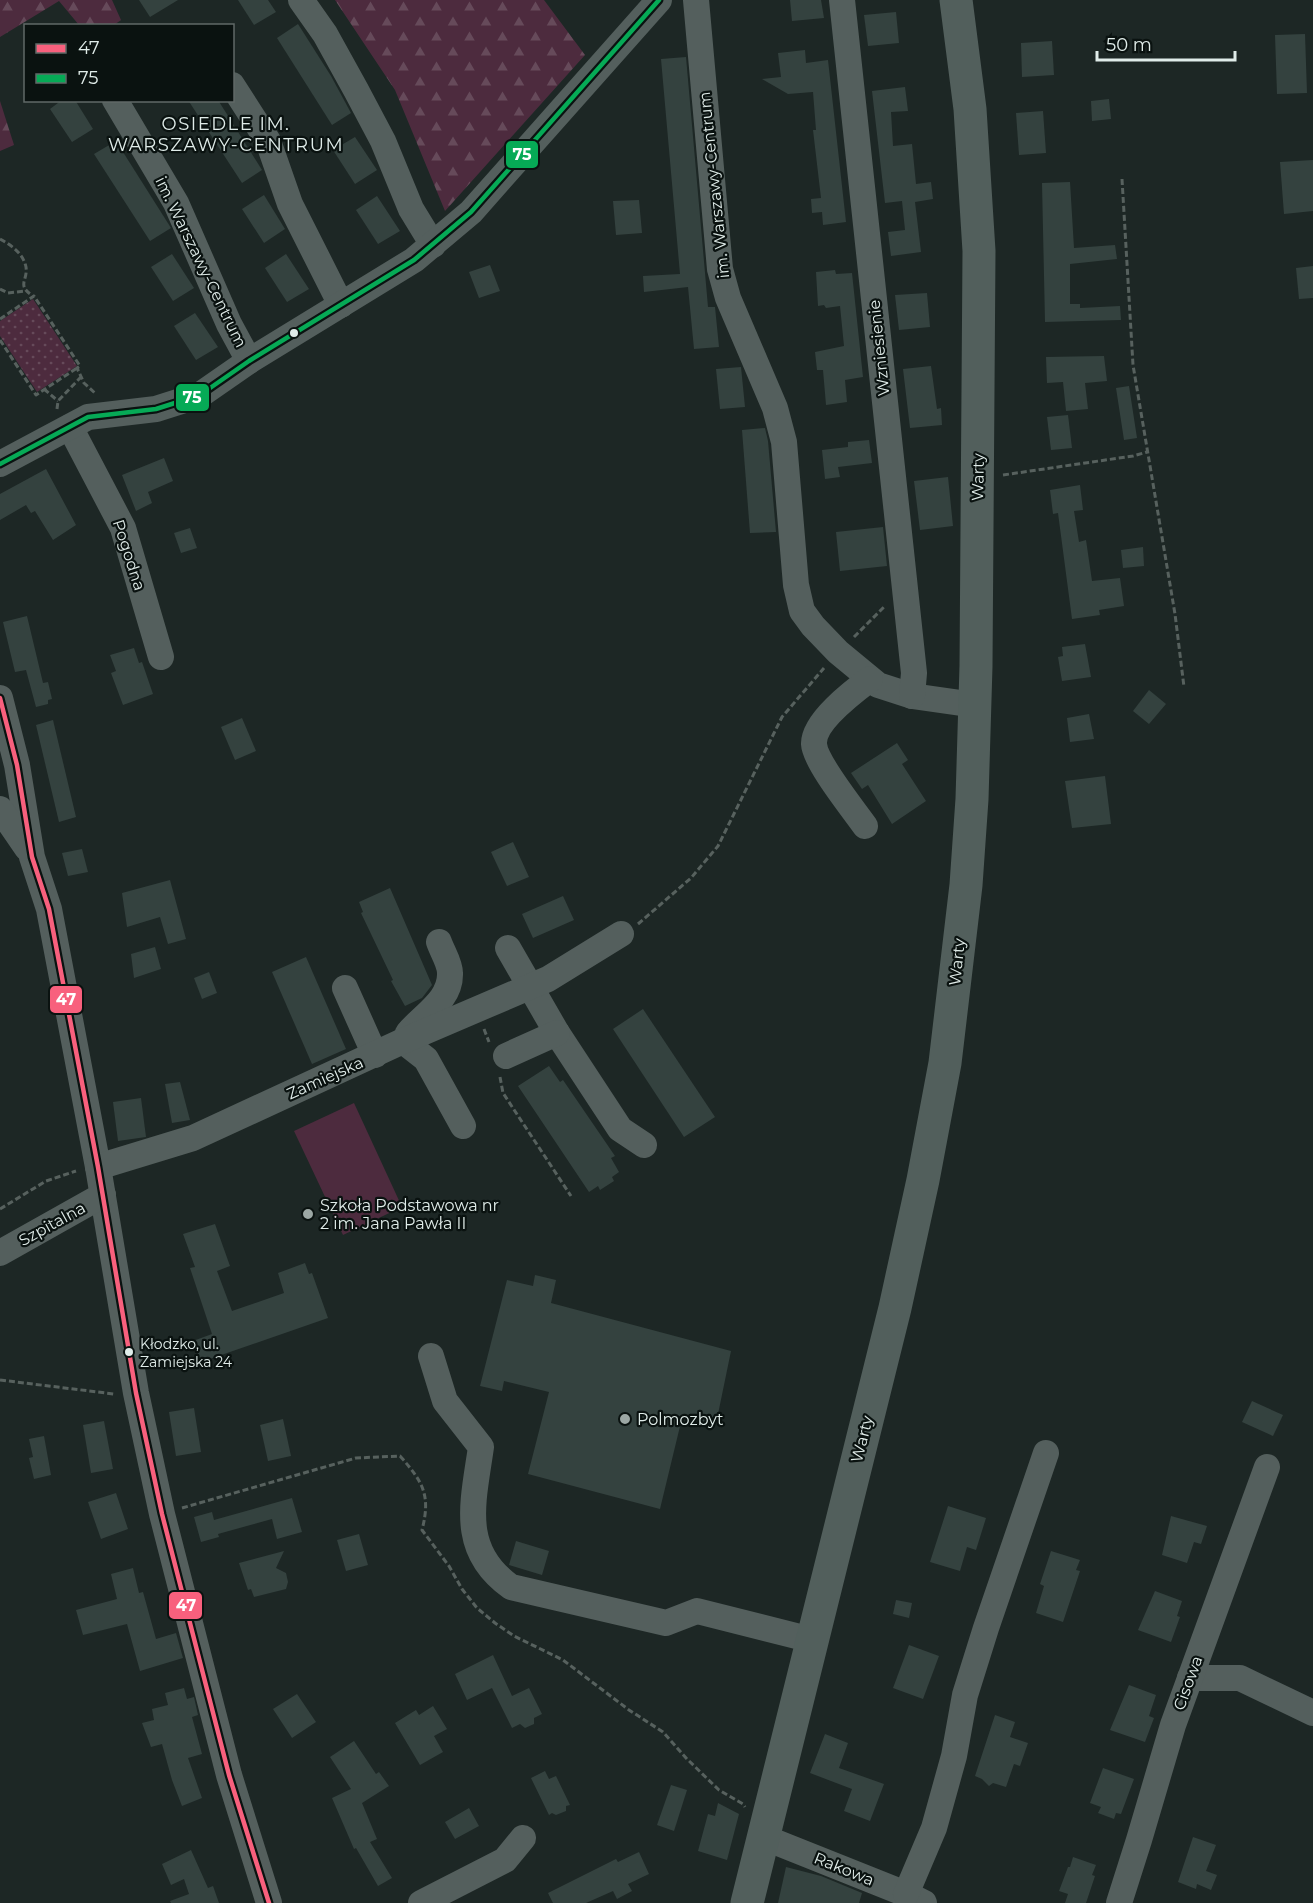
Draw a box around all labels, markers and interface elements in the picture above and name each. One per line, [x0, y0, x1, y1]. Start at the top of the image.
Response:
legend [24, 24, 234, 102]
scale bar [1097, 24, 1235, 62]
text: 50 m [1106, 34, 1152, 56]
text: 47 [78, 37, 100, 59]
text: 75 [78, 67, 98, 89]
street label: im. Warszawy-Centrum [695, 91, 733, 279]
district label: OSIEDLE IM. WARSZAWY-CENTRUM [108, 113, 344, 156]
line badge: 75 [505, 140, 539, 169]
text: 75 [512, 145, 532, 164]
street label: im. Warszawy-Centrum [151, 174, 251, 350]
street label: Wzniesienie [864, 299, 894, 397]
unlabelled marker [288, 327, 300, 339]
line badge: 75 [175, 383, 210, 412]
text: 75 [182, 388, 202, 407]
street label: Warty [968, 453, 988, 501]
street label: Pogodna [109, 517, 149, 593]
street label: Warty [945, 937, 969, 987]
line badge: 47 [49, 985, 83, 1014]
text: 47 [56, 990, 76, 1009]
street label: Zamiejska [284, 1053, 366, 1103]
place label: Szkoła Podstawowa nr 2 im. Jana Pawła II [320, 1196, 499, 1233]
street label: Szpitalna [15, 1198, 89, 1250]
marker: Szkoła Podstawowa nr 2 im. Jana Pawła II [301, 1207, 315, 1221]
place label: Kłodzko, ul. Zamiejska 24 [140, 1335, 233, 1371]
marker: Kłodzko, ul. Zamiejska 24 [123, 1346, 135, 1358]
place label: Polmozbyt [637, 1410, 724, 1429]
marker: Polmozbyt [618, 1412, 632, 1426]
street label: Warty [847, 1413, 877, 1464]
line badge: 47 [168, 1591, 203, 1620]
text: 47 [176, 1596, 196, 1615]
street label: Cisowa [1169, 1653, 1207, 1713]
street label: Rakowa [811, 1848, 877, 1890]

